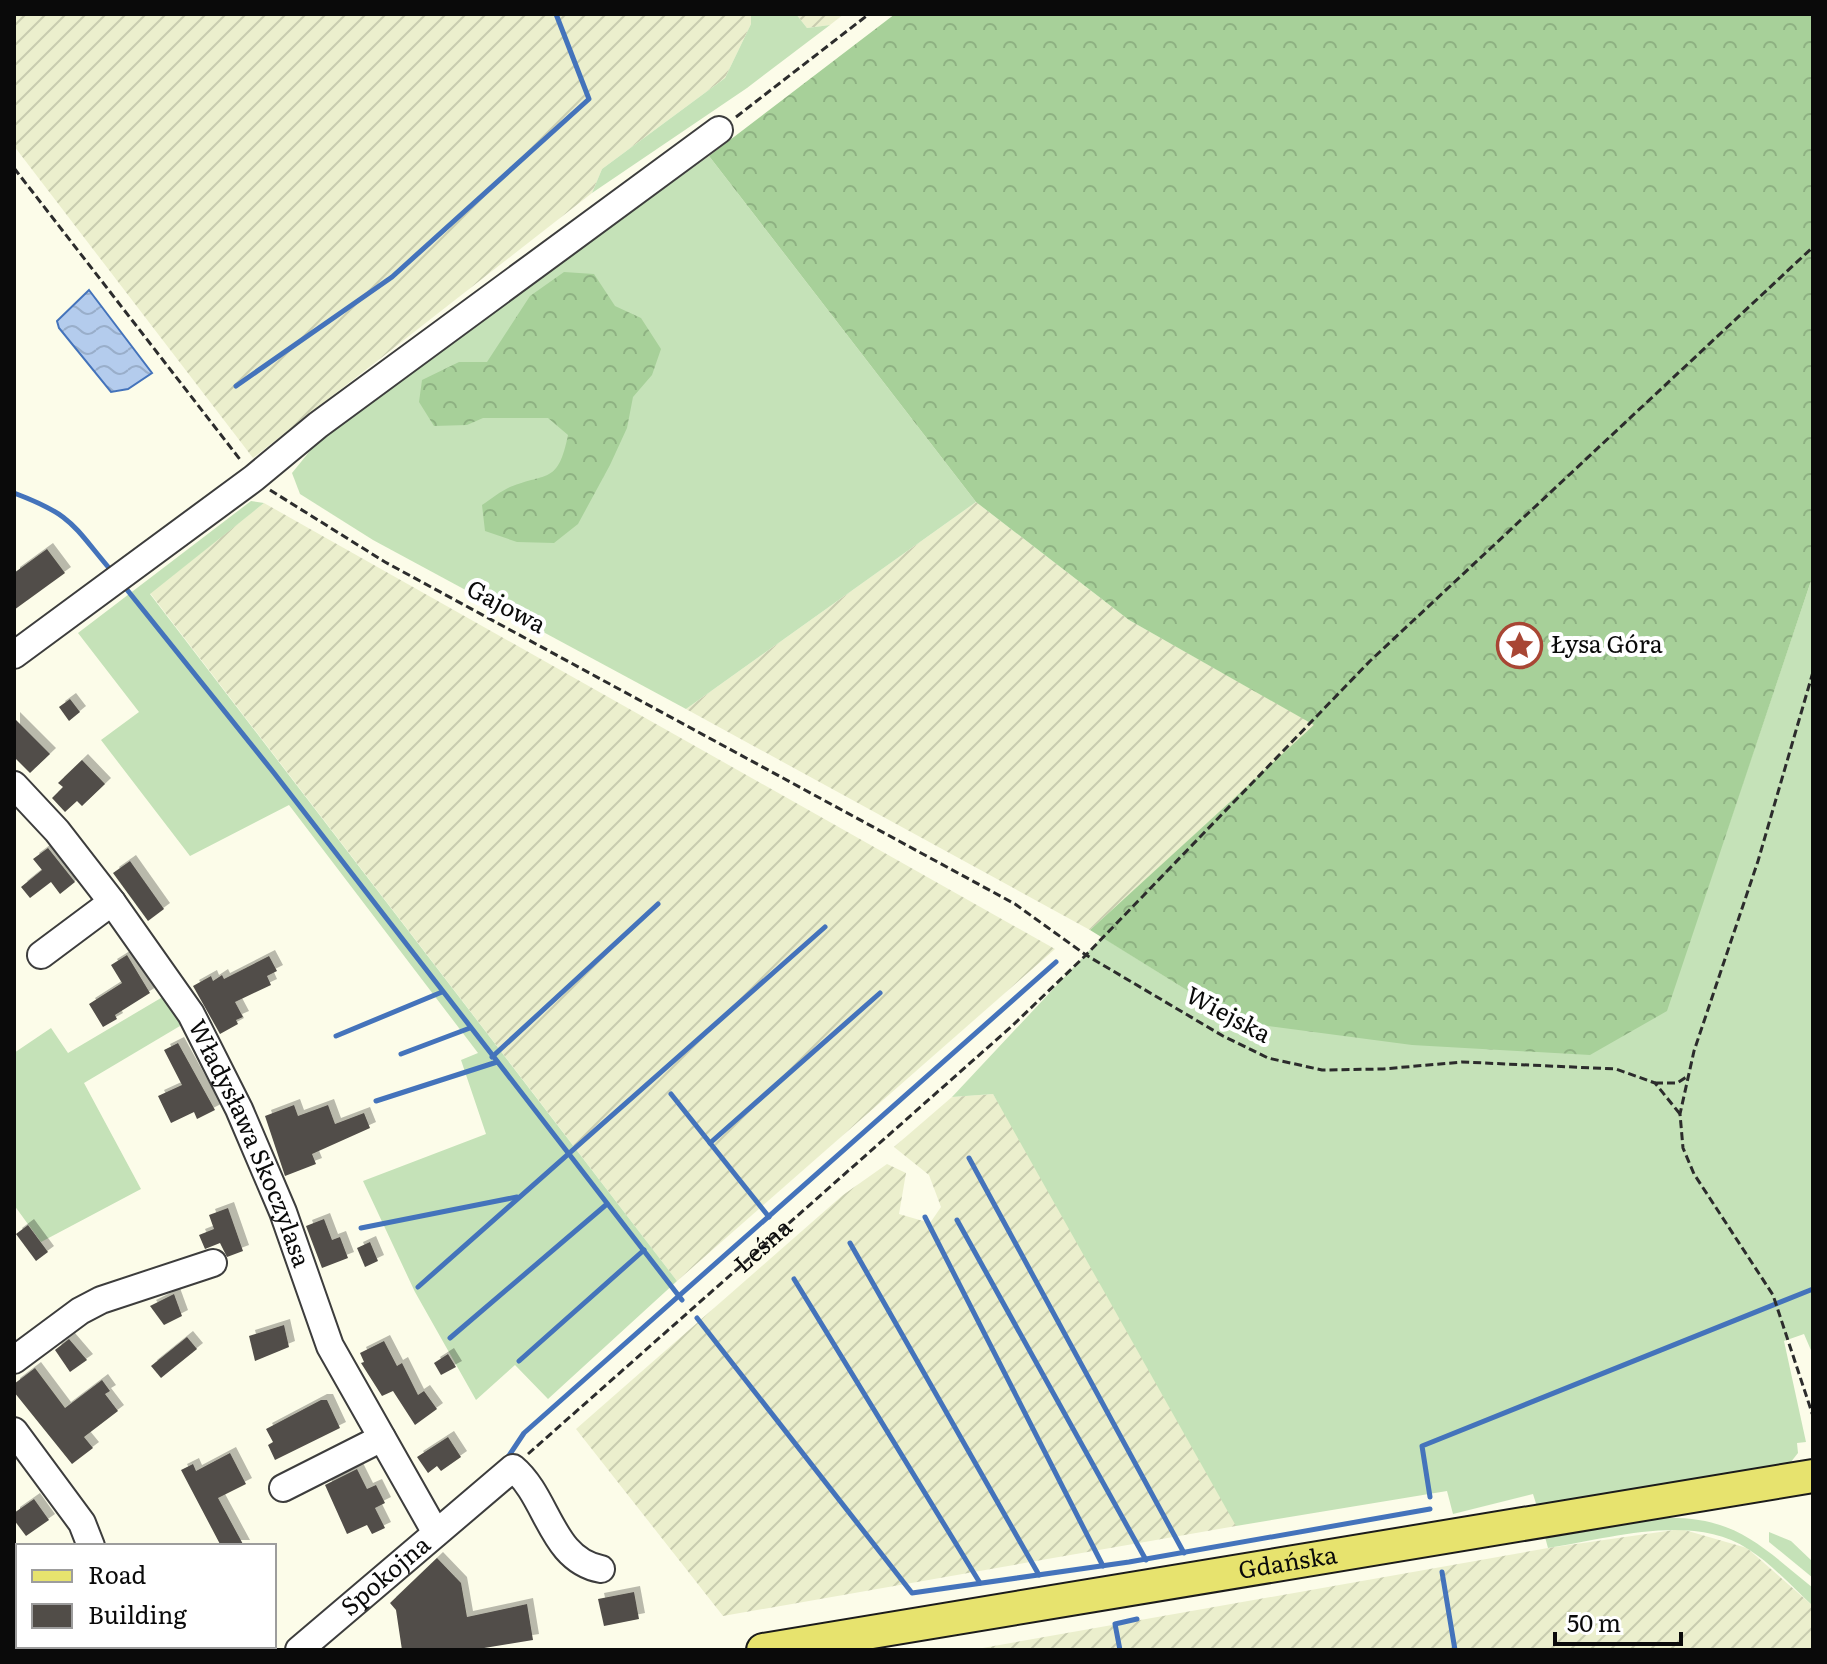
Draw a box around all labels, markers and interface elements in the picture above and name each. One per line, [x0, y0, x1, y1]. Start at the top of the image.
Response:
street label: Gajowa [461, 569, 553, 640]
place icon: Łysa Góra [1496, 621, 1544, 669]
place label: Łysa Góra [1551, 625, 1663, 660]
street label: Wiejska [1180, 976, 1278, 1050]
street label: Władysława Skoczylasa [181, 1013, 321, 1271]
street label: Leśna [725, 1209, 798, 1279]
street label: Spokojna [332, 1526, 437, 1622]
street label: Gdańska [1235, 1535, 1339, 1586]
legend [16, 1544, 276, 1648]
text: Road [88, 1556, 147, 1591]
text: Building [88, 1596, 187, 1631]
scale bar [1555, 1596, 1681, 1646]
text: 50 m [1567, 1604, 1621, 1639]

